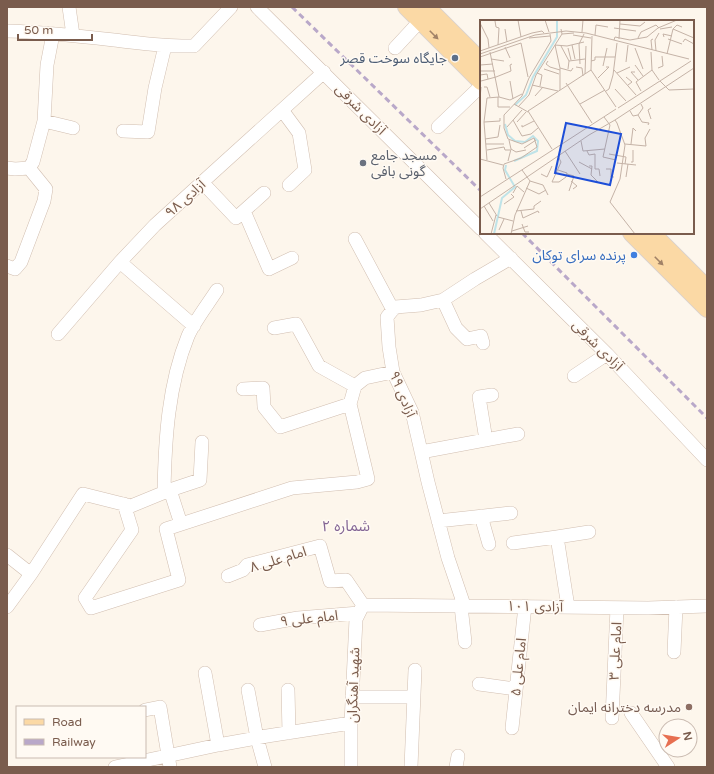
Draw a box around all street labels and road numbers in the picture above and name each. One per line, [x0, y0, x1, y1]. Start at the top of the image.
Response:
street label: آزادی شرقی [332, 80, 390, 139]
street label: آزادی ۹۸ [162, 175, 210, 221]
street label: آزادی شرقی [569, 316, 627, 375]
street label: آزادی ٩٩ [386, 369, 420, 421]
street label: امام علی ۸ [248, 543, 309, 578]
street label: آزادی ۱۰۱ [507, 598, 564, 616]
street label: امام علی ۹ [279, 607, 339, 632]
street label: امام علی ۳ [605, 621, 628, 681]
street label: امام علی ۵ [507, 637, 532, 697]
street label: شهید آهنگران [344, 647, 363, 723]

